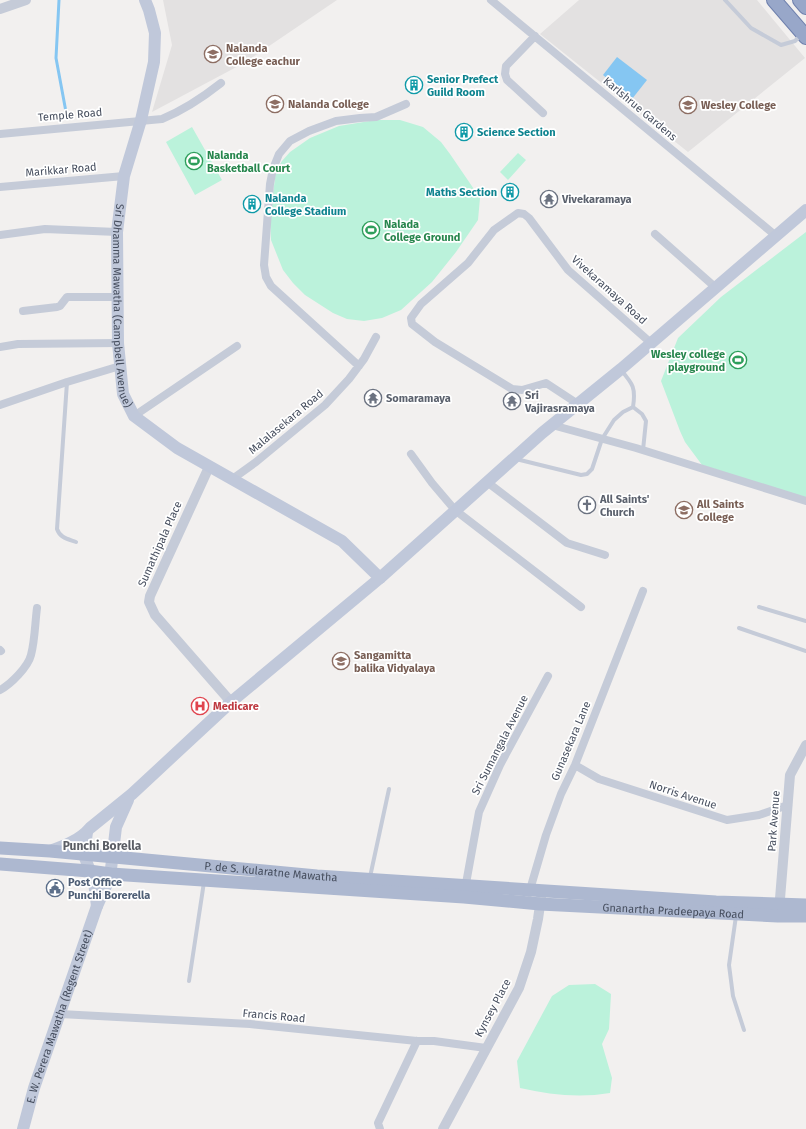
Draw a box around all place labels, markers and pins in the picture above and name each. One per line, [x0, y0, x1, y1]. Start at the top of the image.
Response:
place label: Nalanda College eachur [226, 42, 300, 68]
school or university icon: Nalanda College eachur [203, 44, 223, 64]
place label: Senior Prefect Guild Room [427, 73, 499, 99]
building icon: Senior Prefect Guild Room [404, 75, 424, 95]
school or university icon: Nalanda College [265, 94, 285, 114]
school or university icon: Wesley College [678, 95, 698, 115]
place label: Nalanda College [288, 98, 369, 111]
place label: Wesley College [701, 99, 776, 112]
building icon: Science Section [454, 122, 474, 142]
place label: Science Section [477, 126, 556, 139]
place label: Nalanda Basketball Court [207, 149, 291, 175]
sports icon: Nalanda Basketball Court [184, 151, 204, 171]
building icon: Maths Section [500, 182, 520, 202]
place label: Maths Section [426, 186, 497, 199]
temple icon: Vivekaramaya [539, 189, 559, 209]
place label: Nalanda College Stadium [265, 192, 346, 218]
place label: Vivekaramaya [561, 193, 632, 206]
building icon: Nalanda College Stadium [242, 194, 262, 214]
place label: Nalada College Ground [384, 218, 460, 244]
sports icon: Nalada College Ground [361, 220, 381, 240]
place label: Wesley college playground [651, 348, 725, 374]
sports icon: Wesley college playground [728, 350, 748, 370]
temple icon: Somaramaya [363, 388, 383, 408]
place label: Sri Vajirasramaya [524, 389, 595, 415]
temple icon: Sri Vajirasramaya [502, 391, 522, 411]
place label: Somaramaya [386, 392, 451, 405]
place label: All Saints' Church [599, 493, 650, 519]
church icon: All Saints' Church [577, 495, 597, 515]
place label: All Saints College [696, 498, 745, 524]
school or university icon: All Saints College [674, 500, 694, 520]
place label: Sangamitta balika Vidyalaya [354, 649, 435, 675]
school or university icon: Sangamitta balika Vidyalaya [331, 651, 351, 671]
hospital icon: Medicare [190, 696, 210, 716]
place label: Medicare [213, 700, 259, 713]
place label: Post Office Punchi Borerella [68, 876, 150, 902]
public building icon: Post Office Punchi Borerella [45, 878, 65, 898]

